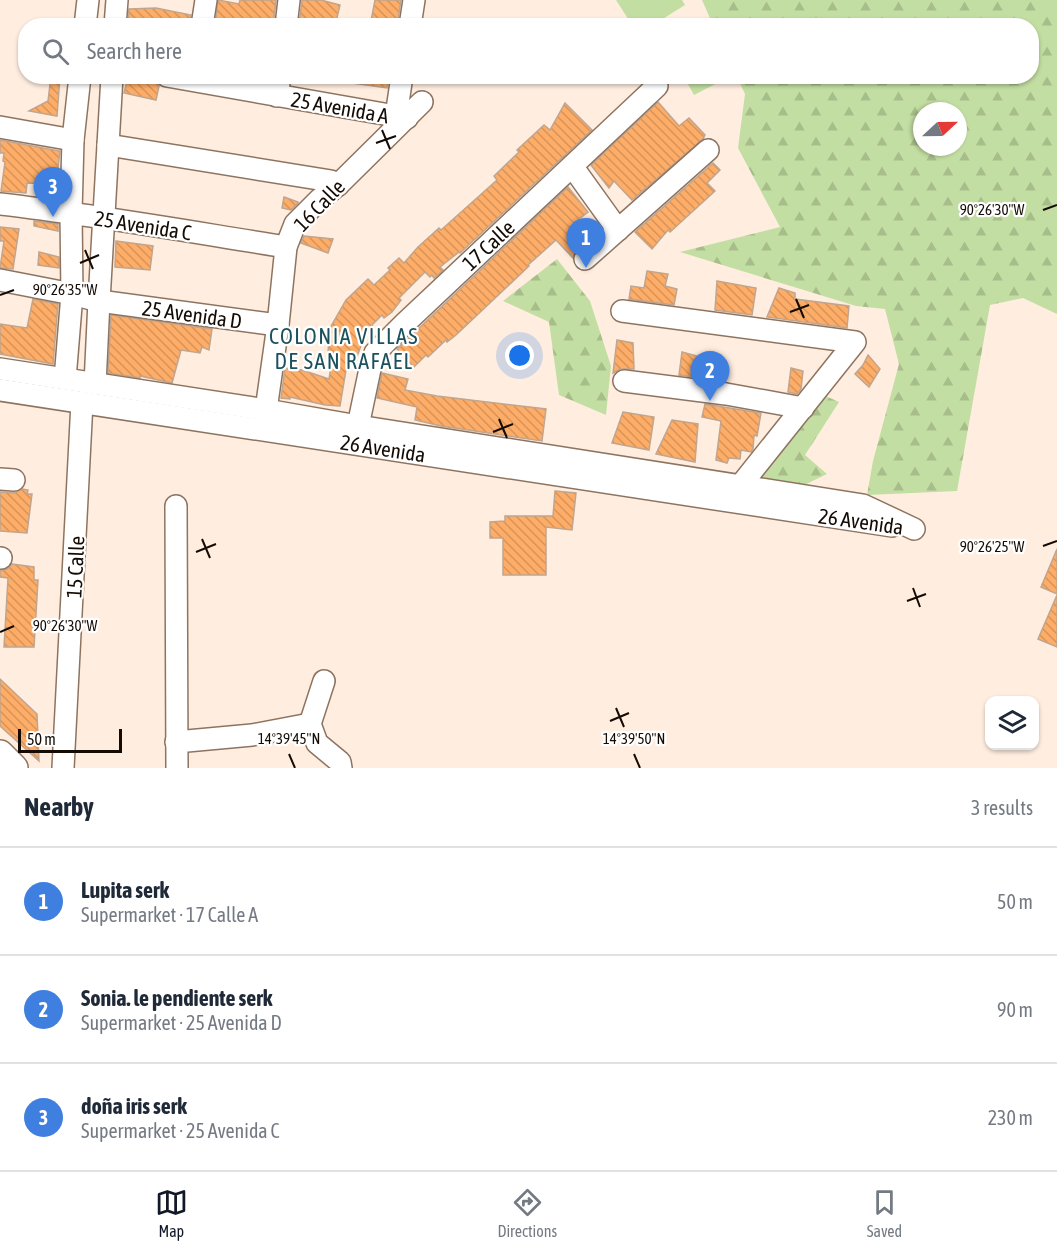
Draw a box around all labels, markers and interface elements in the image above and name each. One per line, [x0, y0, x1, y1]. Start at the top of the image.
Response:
search box [18, 18, 1039, 84]
icon: search [39, 35, 72, 68]
text: Search here [87, 38, 182, 64]
street label: 25 Avenida A [289, 87, 391, 128]
north arrow [913, 102, 967, 156]
pin: 3 [34, 168, 72, 217]
street label: 16 Calle [289, 174, 349, 236]
text: 90°26'30"W [960, 201, 1024, 218]
street label: 25 Avenida C [93, 205, 194, 245]
street label: 17 Calle [457, 215, 519, 275]
pin: 1 [566, 218, 606, 268]
text: 90°26'35"W [33, 281, 97, 298]
street label: 25 Avenida D [141, 295, 243, 333]
district label: COLONIA VILLAS DE SAN RAFAEL [269, 323, 419, 374]
your location [505, 341, 534, 370]
pin: 2 [690, 352, 730, 401]
street label: 26 Avenida [339, 429, 427, 467]
street label: 26 Avenida [817, 503, 905, 539]
street label: 15 Calle [61, 535, 89, 599]
text: 90°26'25"W [960, 538, 1024, 555]
text: 90°26'30"W [33, 617, 97, 634]
map controls [985, 696, 1039, 750]
button: layers [985, 696, 1039, 750]
scale bar [18, 726, 122, 754]
text: 50 m [27, 730, 56, 748]
text: 14°39'45"N [258, 730, 320, 747]
text: 14°39'50"N [603, 730, 665, 747]
text: Nearby [24, 792, 94, 822]
text: 3 results [971, 796, 1033, 819]
text: Lupita serk [81, 877, 169, 903]
text: 1 [39, 890, 48, 913]
text: 50 m [997, 890, 1033, 913]
text: Supermarket · 17 Calle A [81, 903, 258, 926]
text: Sonia. le pendiente serk [81, 985, 272, 1011]
text: 2 [39, 998, 48, 1021]
text: 90 m [997, 998, 1033, 1021]
text: Supermarket · 25 Avenida D [81, 1011, 282, 1034]
text: doña iris serk [81, 1093, 187, 1119]
text: 3 [39, 1106, 48, 1129]
text: 230 m [988, 1106, 1033, 1129]
text: Supermarket · 25 Avenida C [81, 1119, 279, 1142]
tab: Map [155, 1186, 188, 1240]
tab: Directions [497, 1186, 557, 1240]
tab: Saved [867, 1186, 902, 1240]

